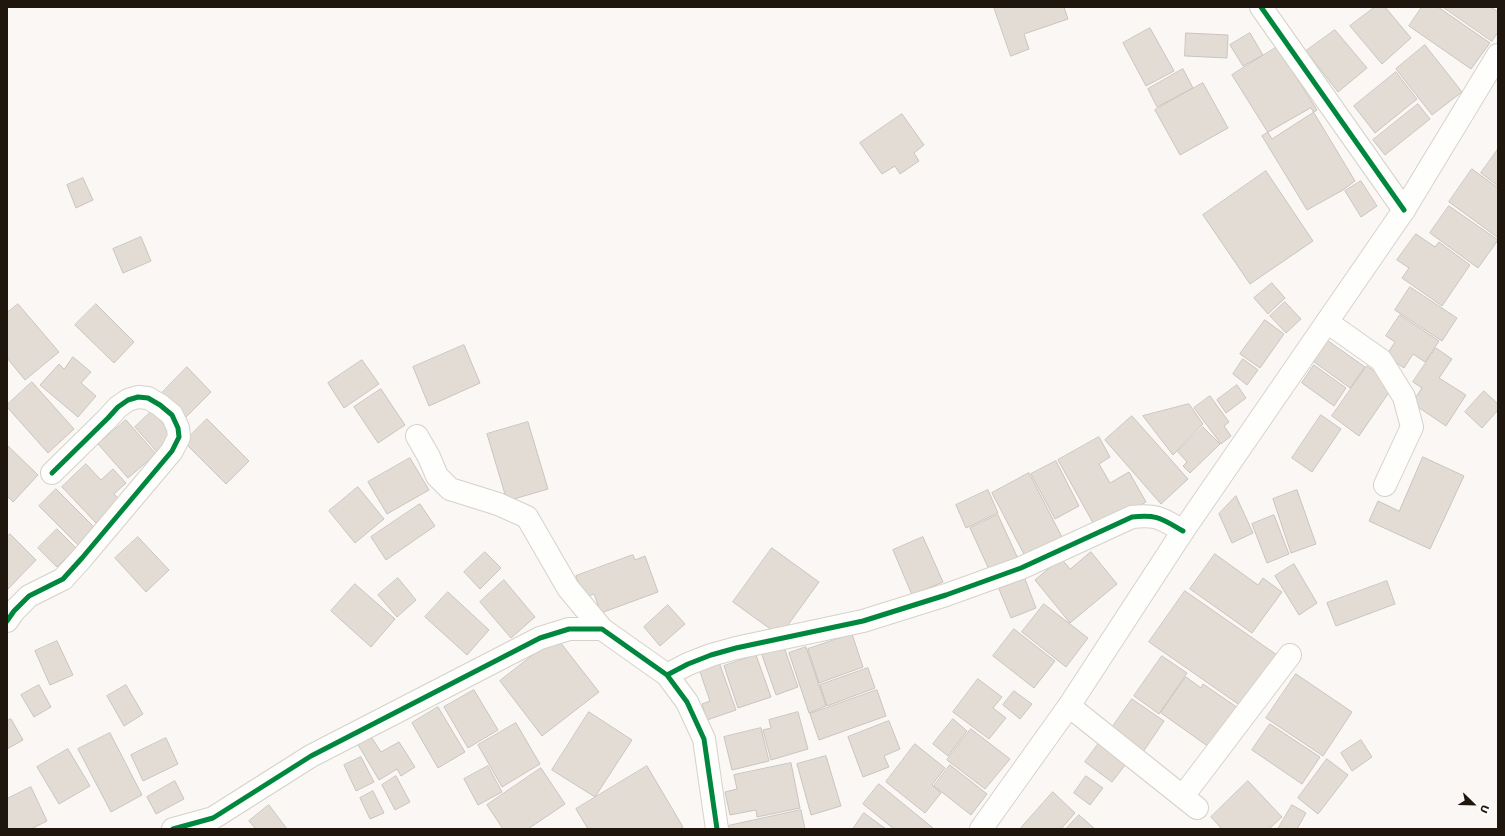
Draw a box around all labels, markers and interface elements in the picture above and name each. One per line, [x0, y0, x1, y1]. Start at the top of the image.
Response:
north arrow [1453, 784, 1493, 824]
text: U [1477, 803, 1492, 815]

